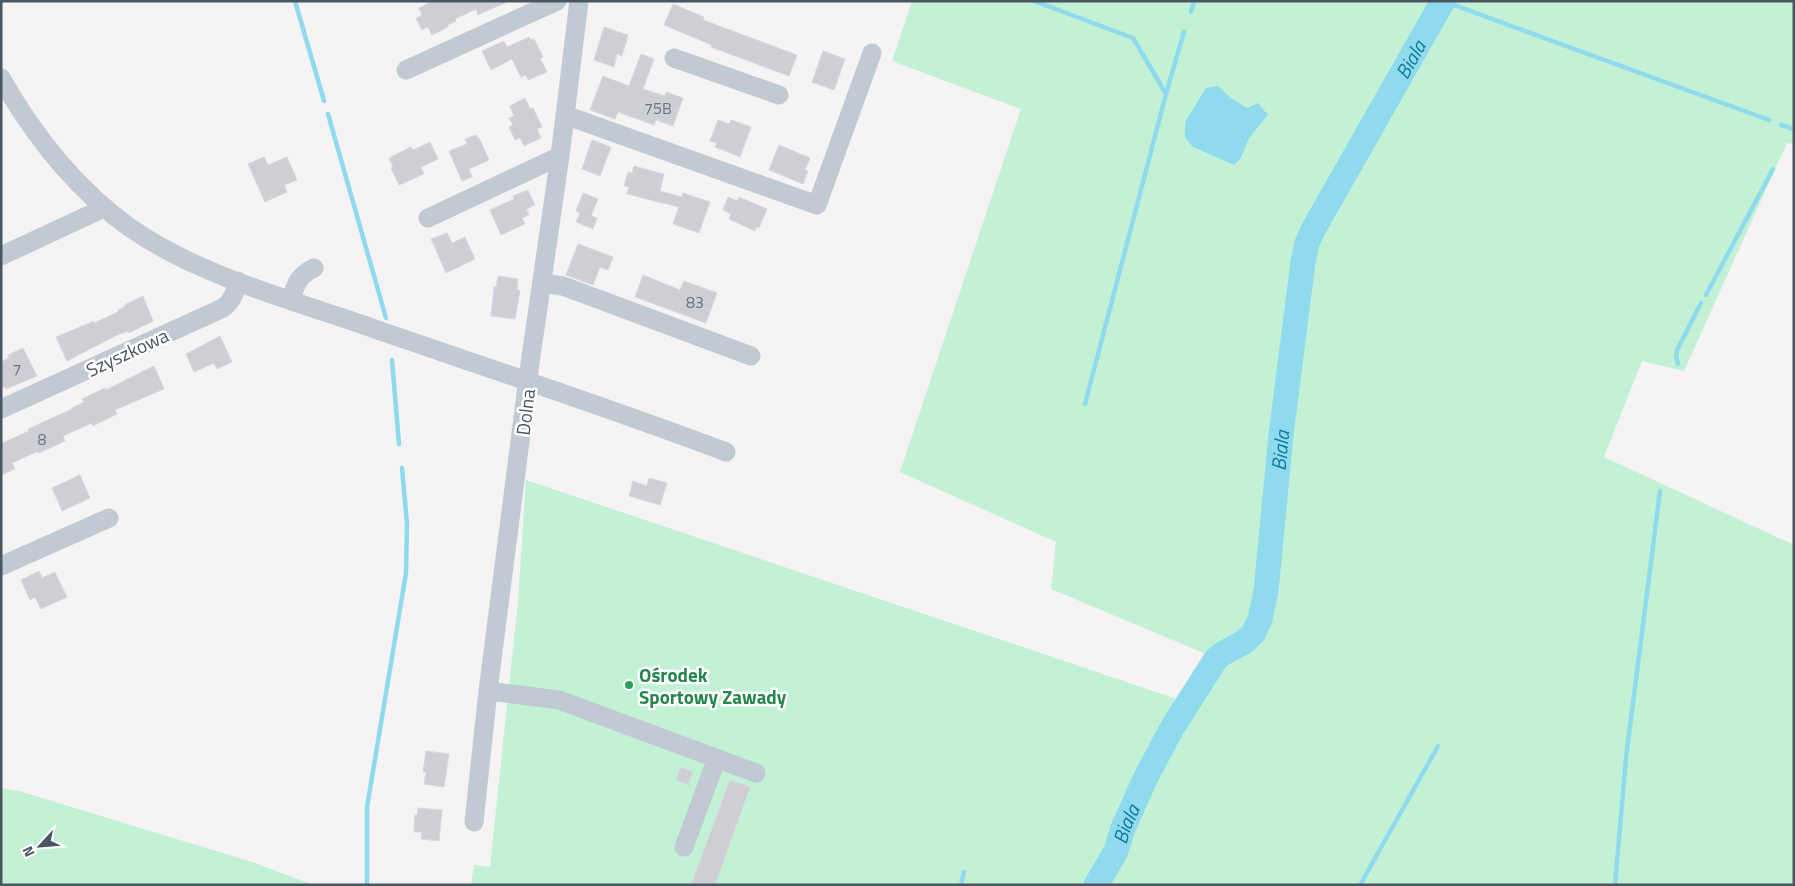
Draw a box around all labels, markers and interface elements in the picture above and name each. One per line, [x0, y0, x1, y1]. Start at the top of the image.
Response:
water label: Biala [1387, 33, 1434, 84]
house number: 75B [644, 96, 672, 120]
house number: 83 [686, 290, 704, 314]
street label: Szyszkowa [81, 320, 173, 384]
house number: 7 [13, 357, 21, 381]
street label: Dolna [508, 387, 542, 437]
house number: 8 [38, 427, 47, 451]
water label: Biala [1262, 428, 1297, 472]
place label: Ośrodek Sportowy Zawady [639, 660, 787, 711]
marker: Ośrodek Sportowy Zawady [623, 679, 635, 691]
water label: Biala [1104, 798, 1148, 847]
north arrow [15, 821, 65, 871]
text: N [16, 843, 39, 861]

